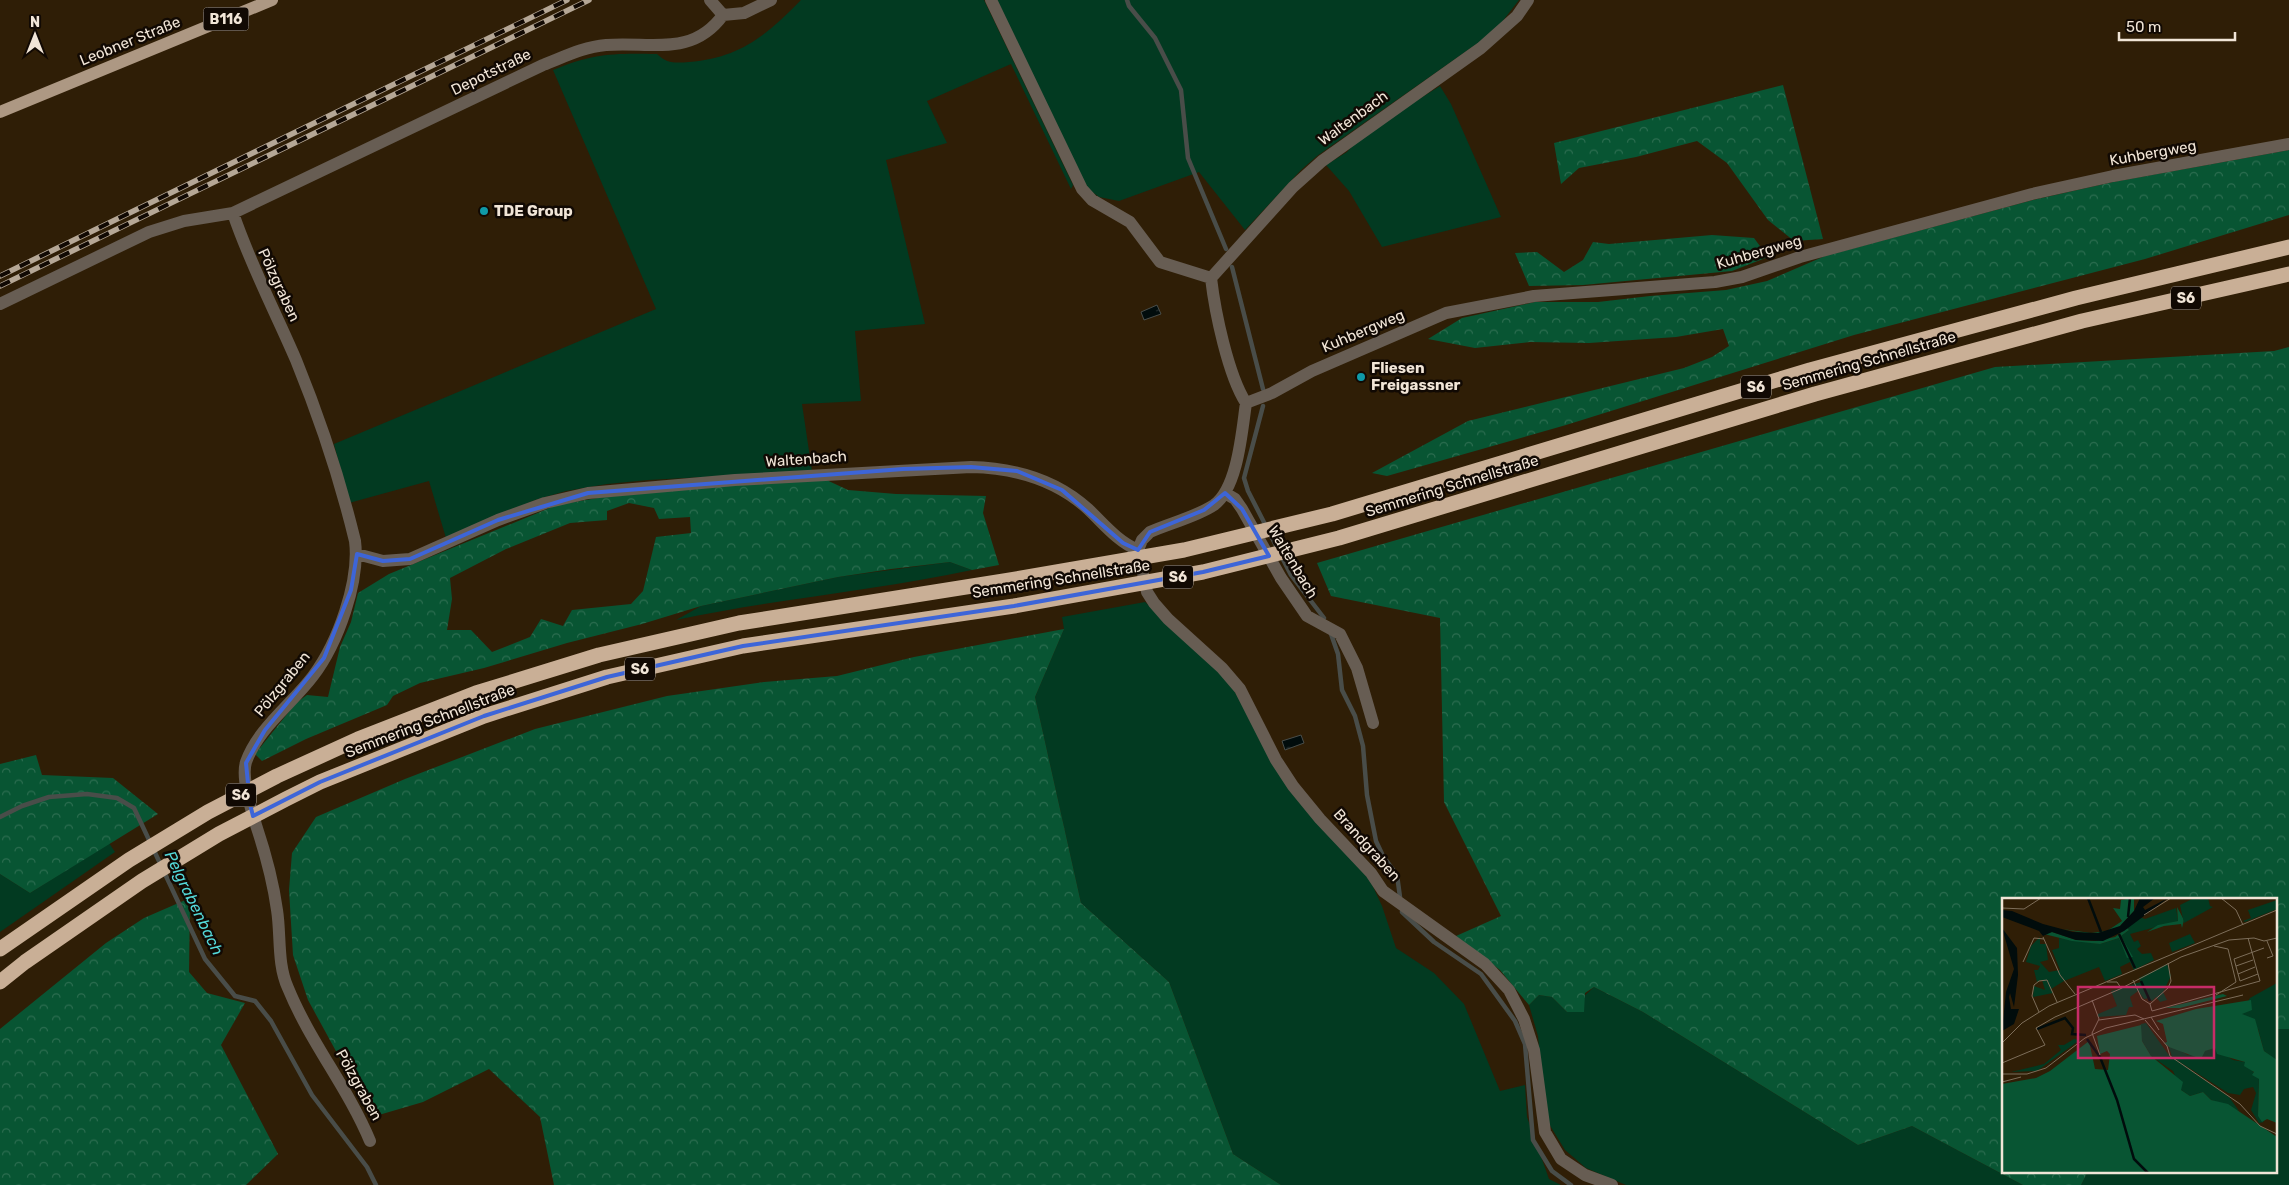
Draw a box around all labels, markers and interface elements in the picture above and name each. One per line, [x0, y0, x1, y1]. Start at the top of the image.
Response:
road number: B116 [204, 8, 248, 30]
north arrow [10, 10, 60, 60]
scale bar [2119, 10, 2235, 42]
street label: Leobner Straße [77, 13, 183, 69]
text: N [30, 14, 40, 31]
text: 50 m [2126, 18, 2161, 36]
street label: Depotstraße [448, 45, 534, 99]
street label: Waltenbach [1315, 87, 1391, 149]
street label: Kuhbergweg [2108, 137, 2198, 169]
place label: TDE Group [494, 202, 573, 220]
marker: TDE Group [478, 205, 490, 217]
street label: Kuhbergweg [1714, 231, 1804, 273]
street label: Pölzgraben [254, 246, 304, 324]
road number: S6 [2171, 286, 2201, 310]
street label: Kuhbergweg [1319, 306, 1407, 356]
street label: Semmering Schnellstraße [1780, 328, 1958, 394]
place label: Fliesen Freigassner [1371, 359, 1461, 394]
marker: Fliesen Freigassner [1355, 371, 1367, 383]
road number: S6 [1741, 376, 1771, 398]
street label: Waltenbach [765, 447, 847, 471]
street label: Semmering Schnellstraße [1363, 451, 1541, 521]
street label: Waltenbach [1264, 522, 1322, 602]
street label: Semmering Schnellstraße [971, 556, 1151, 602]
road number: S6 [1163, 566, 1193, 588]
street label: Pölzgraben [250, 648, 314, 720]
road number: S6 [625, 658, 655, 681]
street label: Semmering Schnellstraße [343, 680, 517, 762]
road number: S6 [226, 784, 256, 806]
street label: Brandgraben [1330, 805, 1404, 885]
water label: Pelgrabenbach [161, 848, 227, 958]
inset map [2002, 898, 2276, 1172]
street label: Pölzgraben [332, 1046, 386, 1124]

